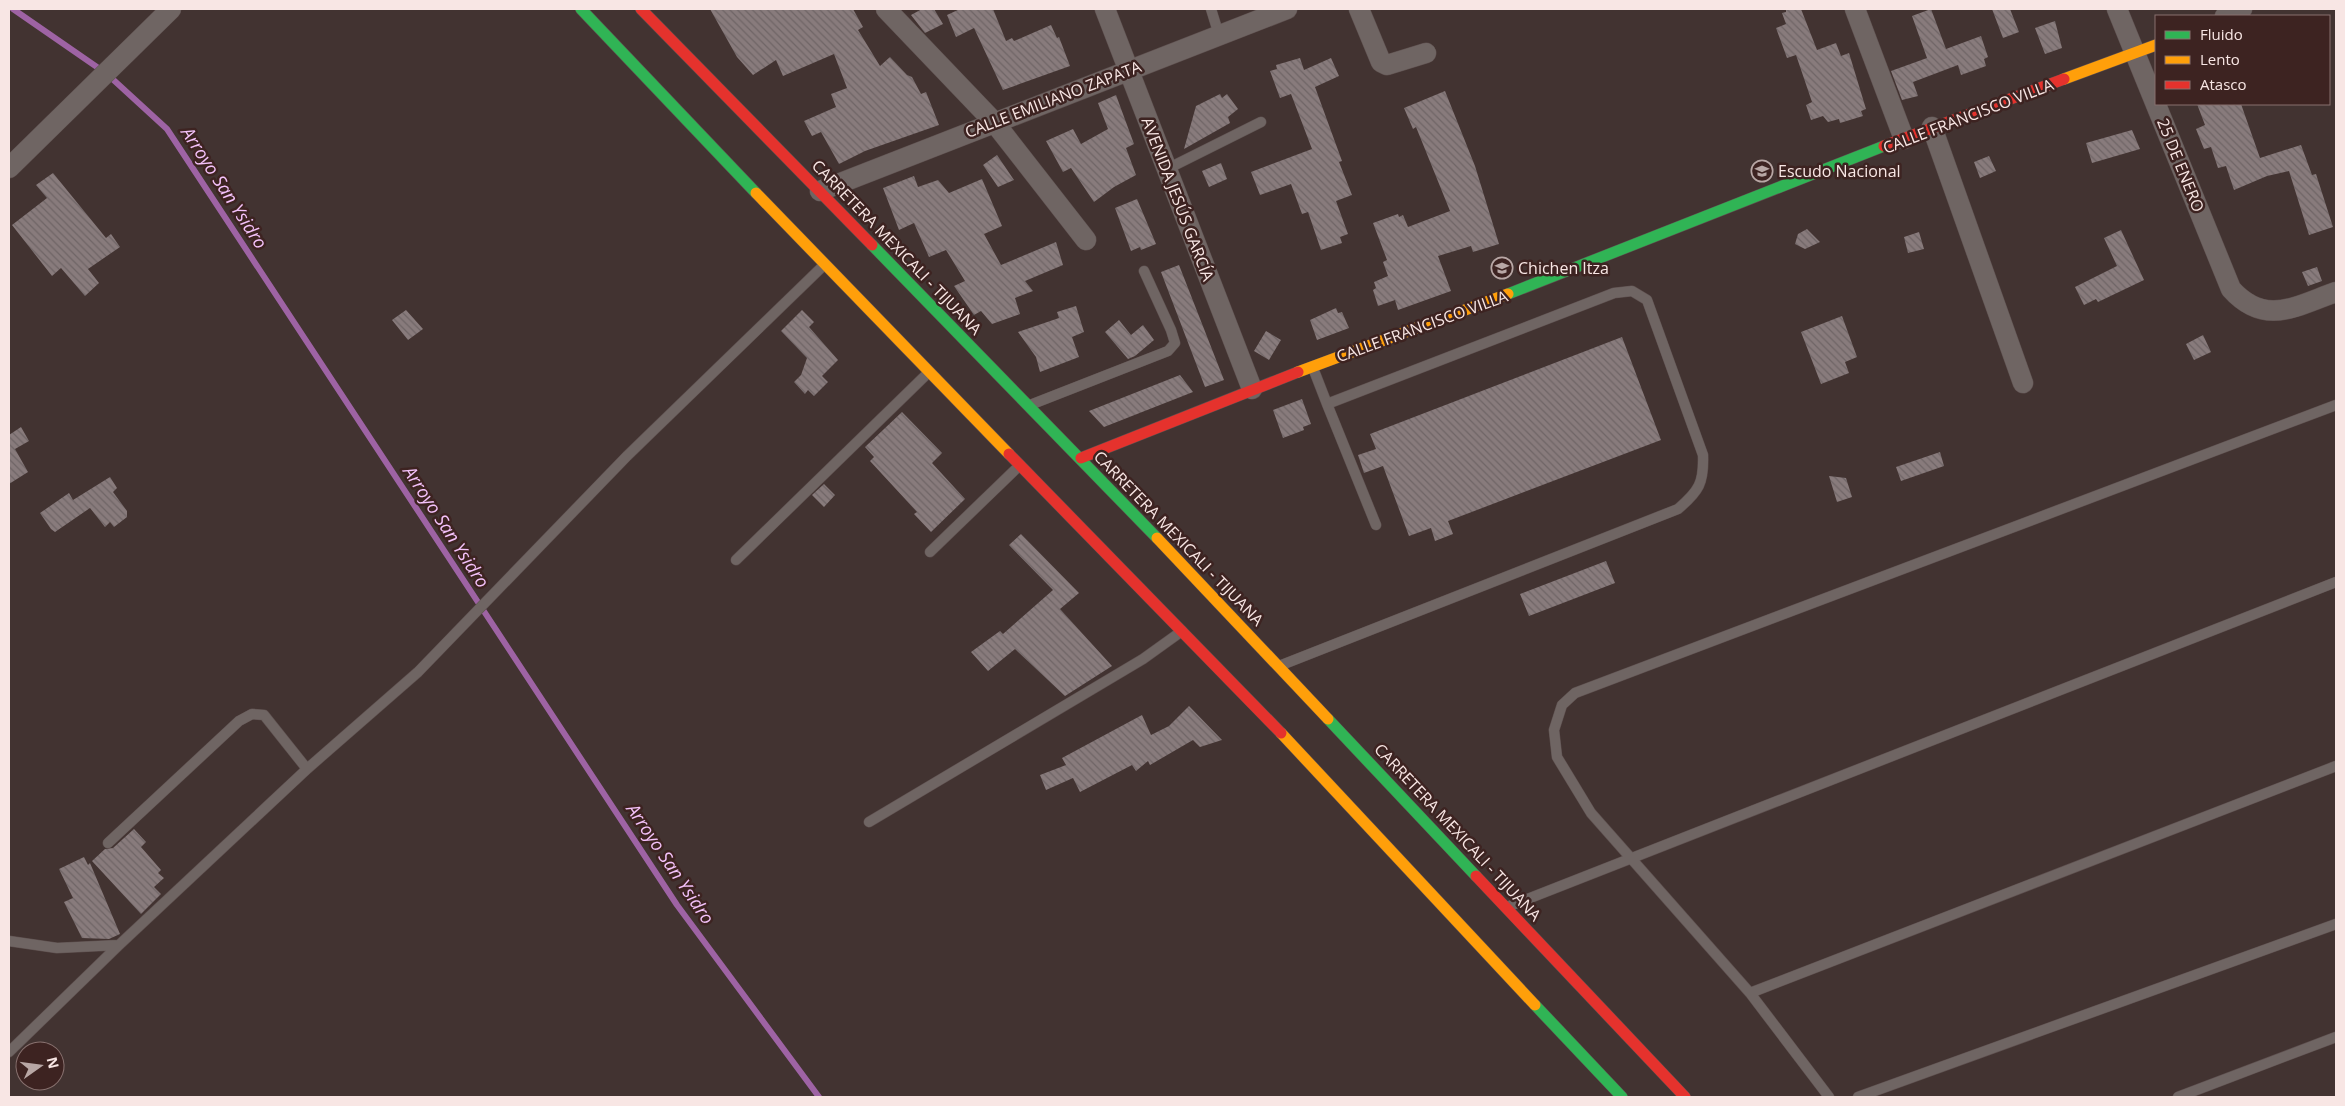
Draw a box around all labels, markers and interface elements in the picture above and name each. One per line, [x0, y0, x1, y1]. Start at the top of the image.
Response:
legend [2155, 15, 2330, 105]
text: Fluido [2200, 24, 2243, 44]
text: Lento [2200, 49, 2240, 69]
street label: CALLE EMILIANO ZAPATA [962, 55, 1145, 143]
street label: CALLE FRANCISCO VILLA [1880, 73, 2057, 159]
text: Atasco [2200, 74, 2247, 94]
street label: AVENIDA JESÚS GARCÍA [1137, 114, 1220, 285]
street label: 25 DE ENERO [2152, 115, 2210, 215]
water label: Arroyo San Ysidro [175, 120, 273, 253]
street label: CARRETERA MEXICALI - TIJUANA [807, 155, 987, 340]
school or university icon: Escudo Nacional [1750, 159, 1774, 183]
place label: Escudo Nacional [1778, 160, 1901, 182]
school or university icon: Chichen Itza [1490, 256, 1514, 280]
place label: Chichen Itza [1518, 257, 1609, 279]
street label: CALLE FRANCISCO VILLA [1333, 284, 1512, 367]
street label: CARRETERA MEXICALI - TIJUANA [1089, 446, 1269, 631]
water label: Arroyo San Ysidro [397, 459, 495, 592]
street label: CARRETERA MEXICALI - TIJUANA [1370, 738, 1547, 926]
water label: Arroyo San Ysidro [620, 797, 720, 929]
north arrow [15, 1041, 65, 1091]
text: N [43, 1055, 64, 1071]

